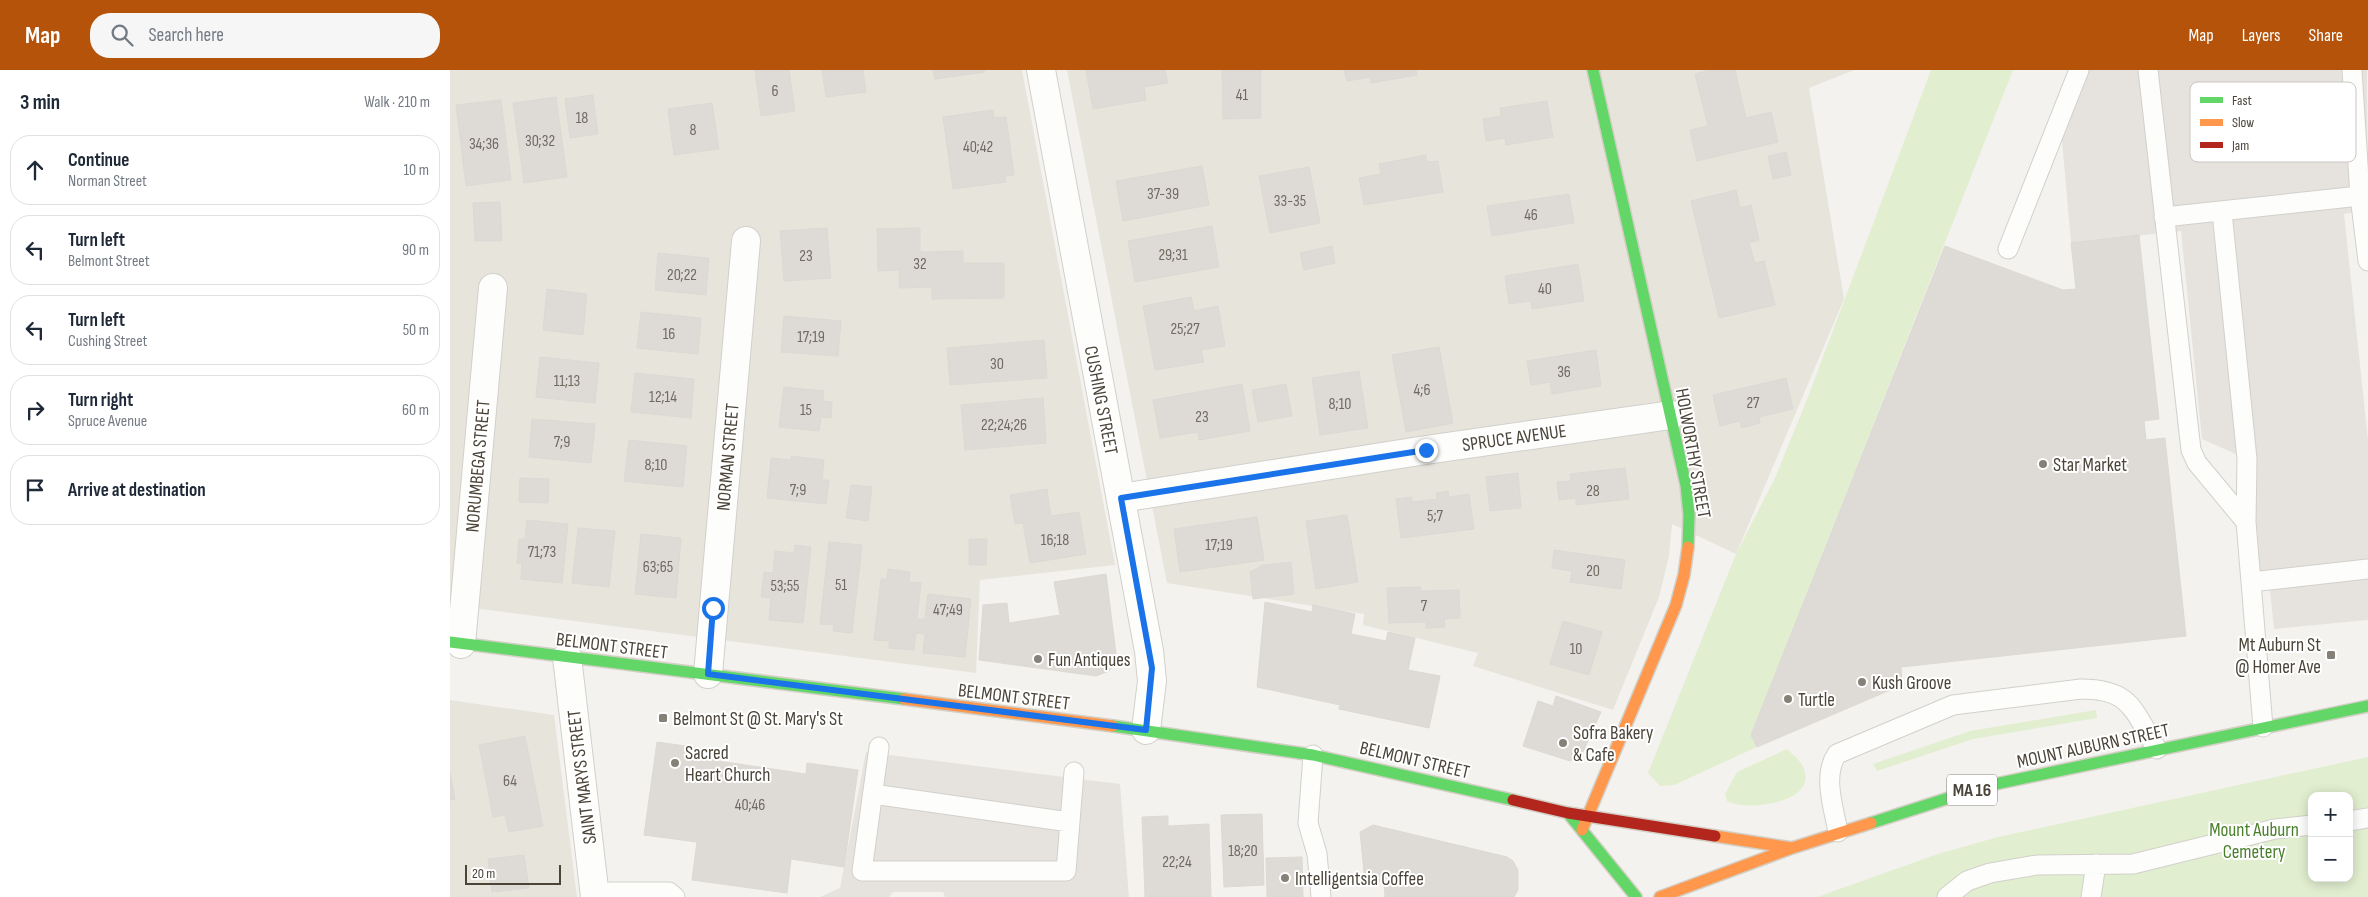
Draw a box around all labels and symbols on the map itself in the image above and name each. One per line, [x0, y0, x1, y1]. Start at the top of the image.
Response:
house number: 6 [771, 82, 779, 101]
legend [2190, 82, 2356, 162]
house number: 41 [1236, 86, 1249, 105]
text: Fast [2232, 92, 2252, 109]
house number: 18 [576, 109, 588, 128]
text: Slow [2232, 114, 2254, 131]
house number: 8 [689, 121, 697, 140]
house number: 30;32 [525, 132, 555, 151]
house number: 34;36 [469, 135, 499, 154]
text: Jam [2231, 137, 2249, 154]
house number: 40;42 [963, 138, 993, 157]
house number: 37-39 [1147, 185, 1179, 204]
house number: 33-35 [1274, 192, 1306, 211]
house number: 46 [1524, 206, 1538, 225]
house number: 29;31 [1158, 246, 1188, 265]
house number: 23 [799, 247, 813, 266]
house number: 32 [913, 255, 927, 274]
house number: 20;22 [667, 266, 697, 285]
house number: 40 [1538, 280, 1552, 299]
house number: 25;27 [1170, 320, 1200, 339]
house number: 16 [663, 325, 675, 344]
house number: 17;19 [797, 328, 825, 347]
street label: CUSHING STREET [1079, 344, 1122, 457]
house number: 30 [990, 355, 1004, 374]
house number: 36 [1557, 363, 1571, 382]
house number: 11;13 [554, 372, 580, 391]
house number: 4;6 [1414, 381, 1430, 400]
street label: HOLWORTHY STREET [1670, 386, 1715, 520]
house number: 12;14 [649, 388, 677, 407]
house number: 27 [1746, 394, 1760, 413]
house number: 8;10 [1329, 395, 1351, 414]
street label: NORUMBEGA STREET [461, 399, 496, 533]
house number: 15 [800, 401, 812, 420]
street label: NORMAN STREET [712, 402, 745, 512]
house number: 23 [1195, 408, 1209, 427]
house number: 22;24;26 [981, 416, 1027, 435]
street label: SPRUCE AVENUE [1461, 420, 1568, 457]
house number: 7;9 [554, 433, 570, 452]
route end [1415, 439, 1438, 462]
place label: Star Market [2053, 454, 2127, 477]
house number: 8;10 [645, 456, 667, 475]
marker: Star Market [2037, 458, 2049, 470]
house number: 7;9 [790, 481, 806, 500]
house number: 28 [1586, 482, 1600, 501]
house number: 5;7 [1427, 507, 1444, 526]
house number: 16;18 [1041, 531, 1069, 550]
house number: 17;19 [1205, 536, 1233, 555]
house number: 71;73 [528, 543, 556, 562]
house number: 63;65 [643, 558, 673, 577]
house number: 20 [1586, 562, 1600, 581]
house number: 51 [835, 576, 847, 595]
house number: 53;55 [770, 577, 800, 596]
route start [702, 597, 725, 620]
house number: 7 [1421, 597, 1428, 616]
house number: 47;49 [933, 601, 963, 620]
street label: BELMONT STREET [555, 628, 669, 665]
place label: Mt Auburn St @ Homer Ave [2235, 634, 2321, 679]
house number: 10 [1570, 640, 1582, 659]
place label: Fun Antiques [1048, 649, 1131, 672]
marker: Mt Auburn St @ Homer Ave [2325, 649, 2337, 661]
marker: Fun Antiques [1032, 653, 1044, 665]
place label: Kush Groove [1872, 672, 1951, 695]
marker: Kush Groove [1856, 676, 1868, 688]
street label: BELMONT STREET [957, 679, 1071, 716]
place label: Turtle [1798, 689, 1835, 712]
marker: Turtle [1782, 693, 1794, 705]
street label: SAINT MARYS STREET [563, 708, 602, 845]
place label: Belmont St @ St. Mary's St [673, 708, 843, 731]
marker: Belmont St @ St. Mary's St [657, 712, 669, 724]
street label: MOUNT AUBURN STREET [2015, 719, 2172, 774]
place label: Sofra Bakery & Cafe [1573, 722, 1654, 767]
street label: BELMONT STREET [1357, 737, 1472, 784]
marker: Sofra Bakery & Cafe [1557, 737, 1569, 749]
place label: Sacred Heart Church [685, 742, 770, 787]
marker: Sacred Heart Church [669, 757, 681, 769]
house number: 64 [503, 772, 517, 791]
road number: MA 16 [1947, 774, 1997, 806]
house number: 40;46 [735, 796, 765, 815]
park label: Mount Auburn Cemetery [2209, 819, 2299, 864]
house number: 18;20 [1228, 842, 1258, 861]
house number: 22;24 [1162, 853, 1192, 872]
scale bar [465, 862, 561, 885]
place label: Intelligentsia Coffee [1295, 868, 1424, 891]
marker: Intelligentsia Coffee [1279, 872, 1291, 884]

